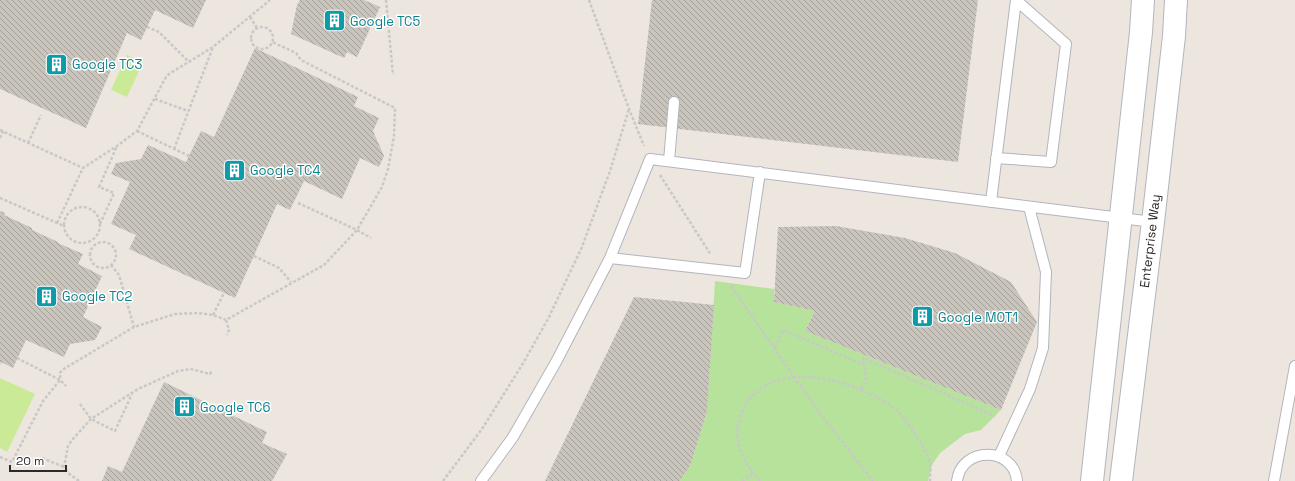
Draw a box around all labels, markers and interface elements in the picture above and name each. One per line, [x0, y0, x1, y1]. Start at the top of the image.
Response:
building icon: Google TC5 [321, 8, 347, 34]
place label: Google TC5 [350, 13, 420, 30]
building icon: Google TC3 [44, 51, 70, 77]
place label: Google TC3 [72, 56, 142, 73]
building icon: Google TC4 [221, 157, 247, 183]
place label: Google TC4 [250, 162, 321, 179]
street label: Enterprise Way [1136, 193, 1164, 289]
building icon: Google TC2 [33, 283, 59, 309]
place label: Google TC2 [62, 288, 132, 305]
building icon: Google MOT1 [910, 304, 936, 330]
place label: Google MOT1 [938, 309, 1018, 326]
building icon: Google TC6 [171, 394, 197, 420]
place label: Google TC6 [200, 399, 270, 416]
scale bar [10, 447, 66, 473]
text: 20 m [16, 453, 44, 469]

